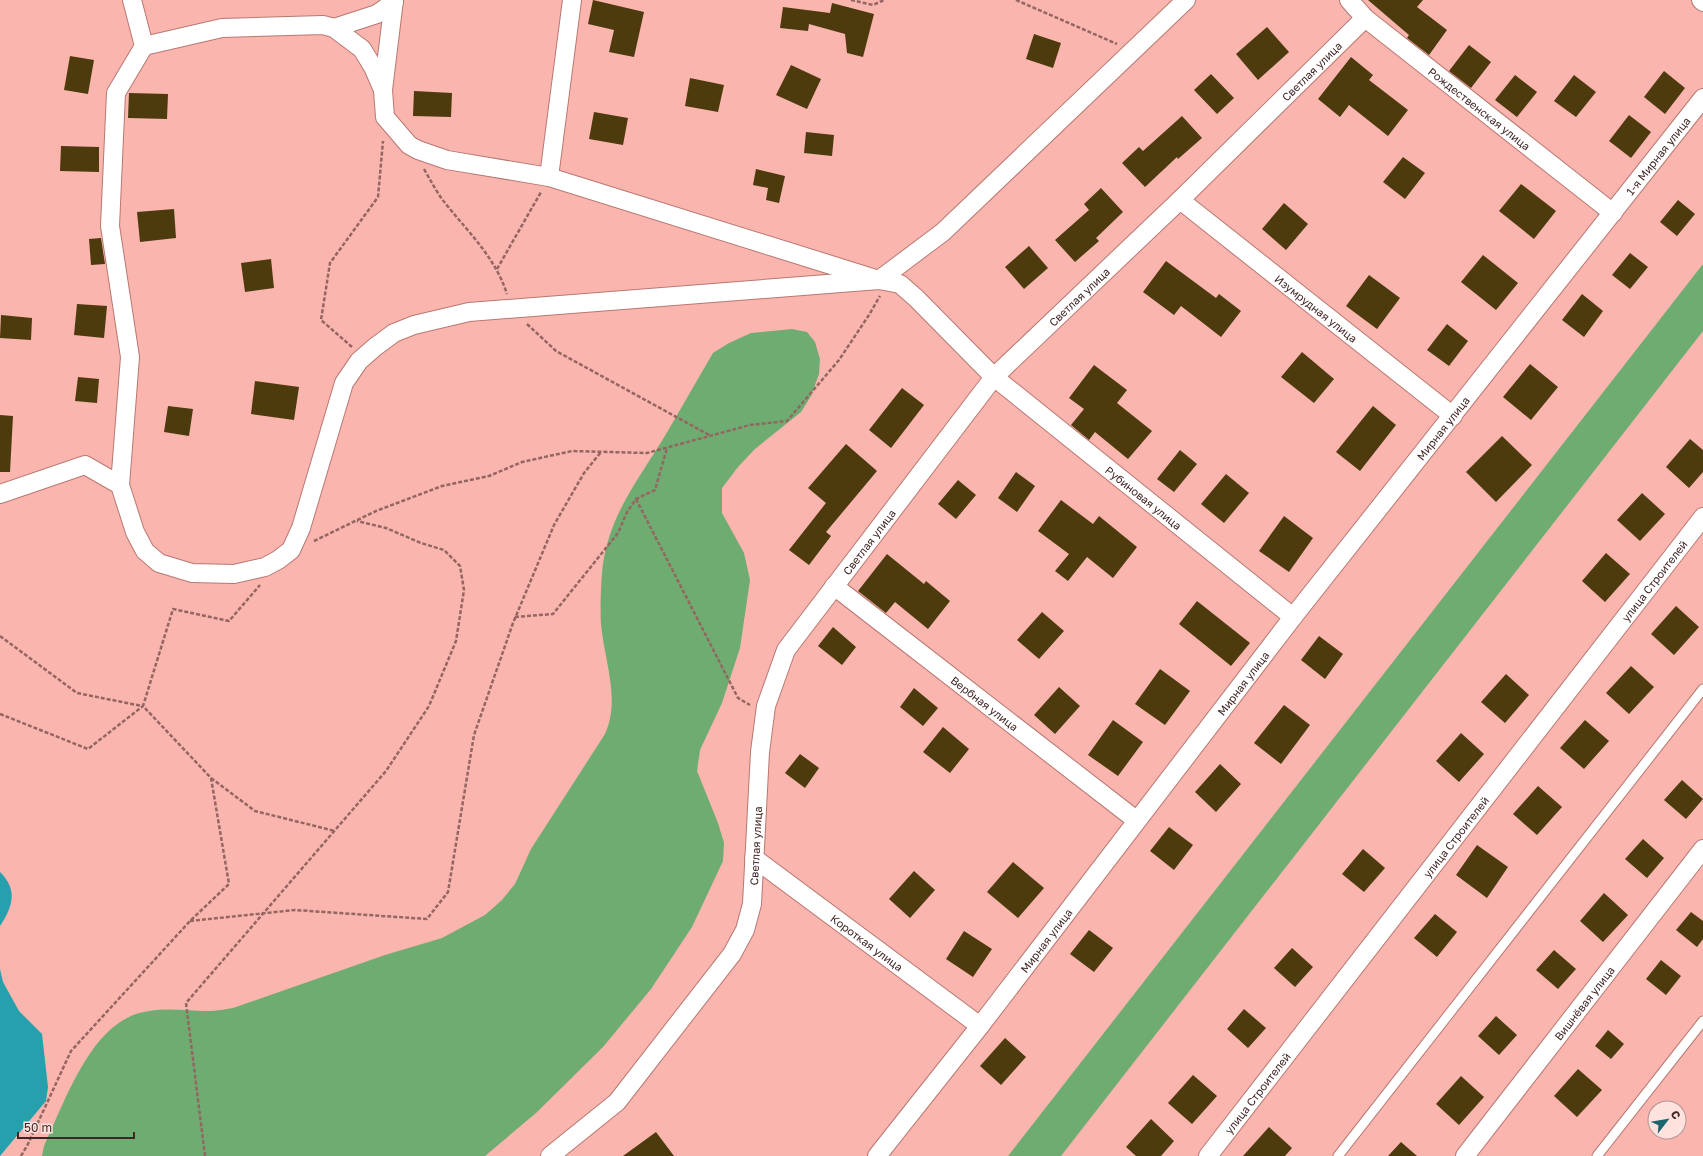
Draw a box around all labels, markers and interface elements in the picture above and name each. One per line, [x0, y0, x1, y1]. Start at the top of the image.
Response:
street label: Светлая улица [1279, 38, 1344, 103]
street label: Рождественская улица [1426, 64, 1533, 152]
street label: 1-я Мирная улица [1623, 114, 1692, 197]
street label: Светлая улица [1046, 264, 1112, 328]
street label: Изумрудная улица [1273, 271, 1360, 344]
street label: Мирная улица [1413, 393, 1471, 462]
street label: Рубиновая улица [1103, 463, 1185, 532]
street label: Светлая улица [839, 506, 898, 577]
street label: улица Строителей [1618, 537, 1689, 624]
street label: Мирная улица [1214, 648, 1271, 717]
street label: Вербная улица [949, 673, 1021, 733]
street label: улица Строителей [1420, 793, 1491, 880]
street label: Светлая улица [747, 806, 764, 886]
street label: Мирная улица [1017, 906, 1074, 975]
street label: Короткая улица [829, 911, 906, 973]
street label: Вишнёвая улица [1551, 963, 1617, 1042]
street label: улица Строителей [1222, 1050, 1292, 1136]
north arrow [1647, 1100, 1687, 1140]
text: С [1668, 1108, 1684, 1121]
scale bar [18, 1114, 134, 1140]
text: 50 m [24, 1120, 52, 1135]

